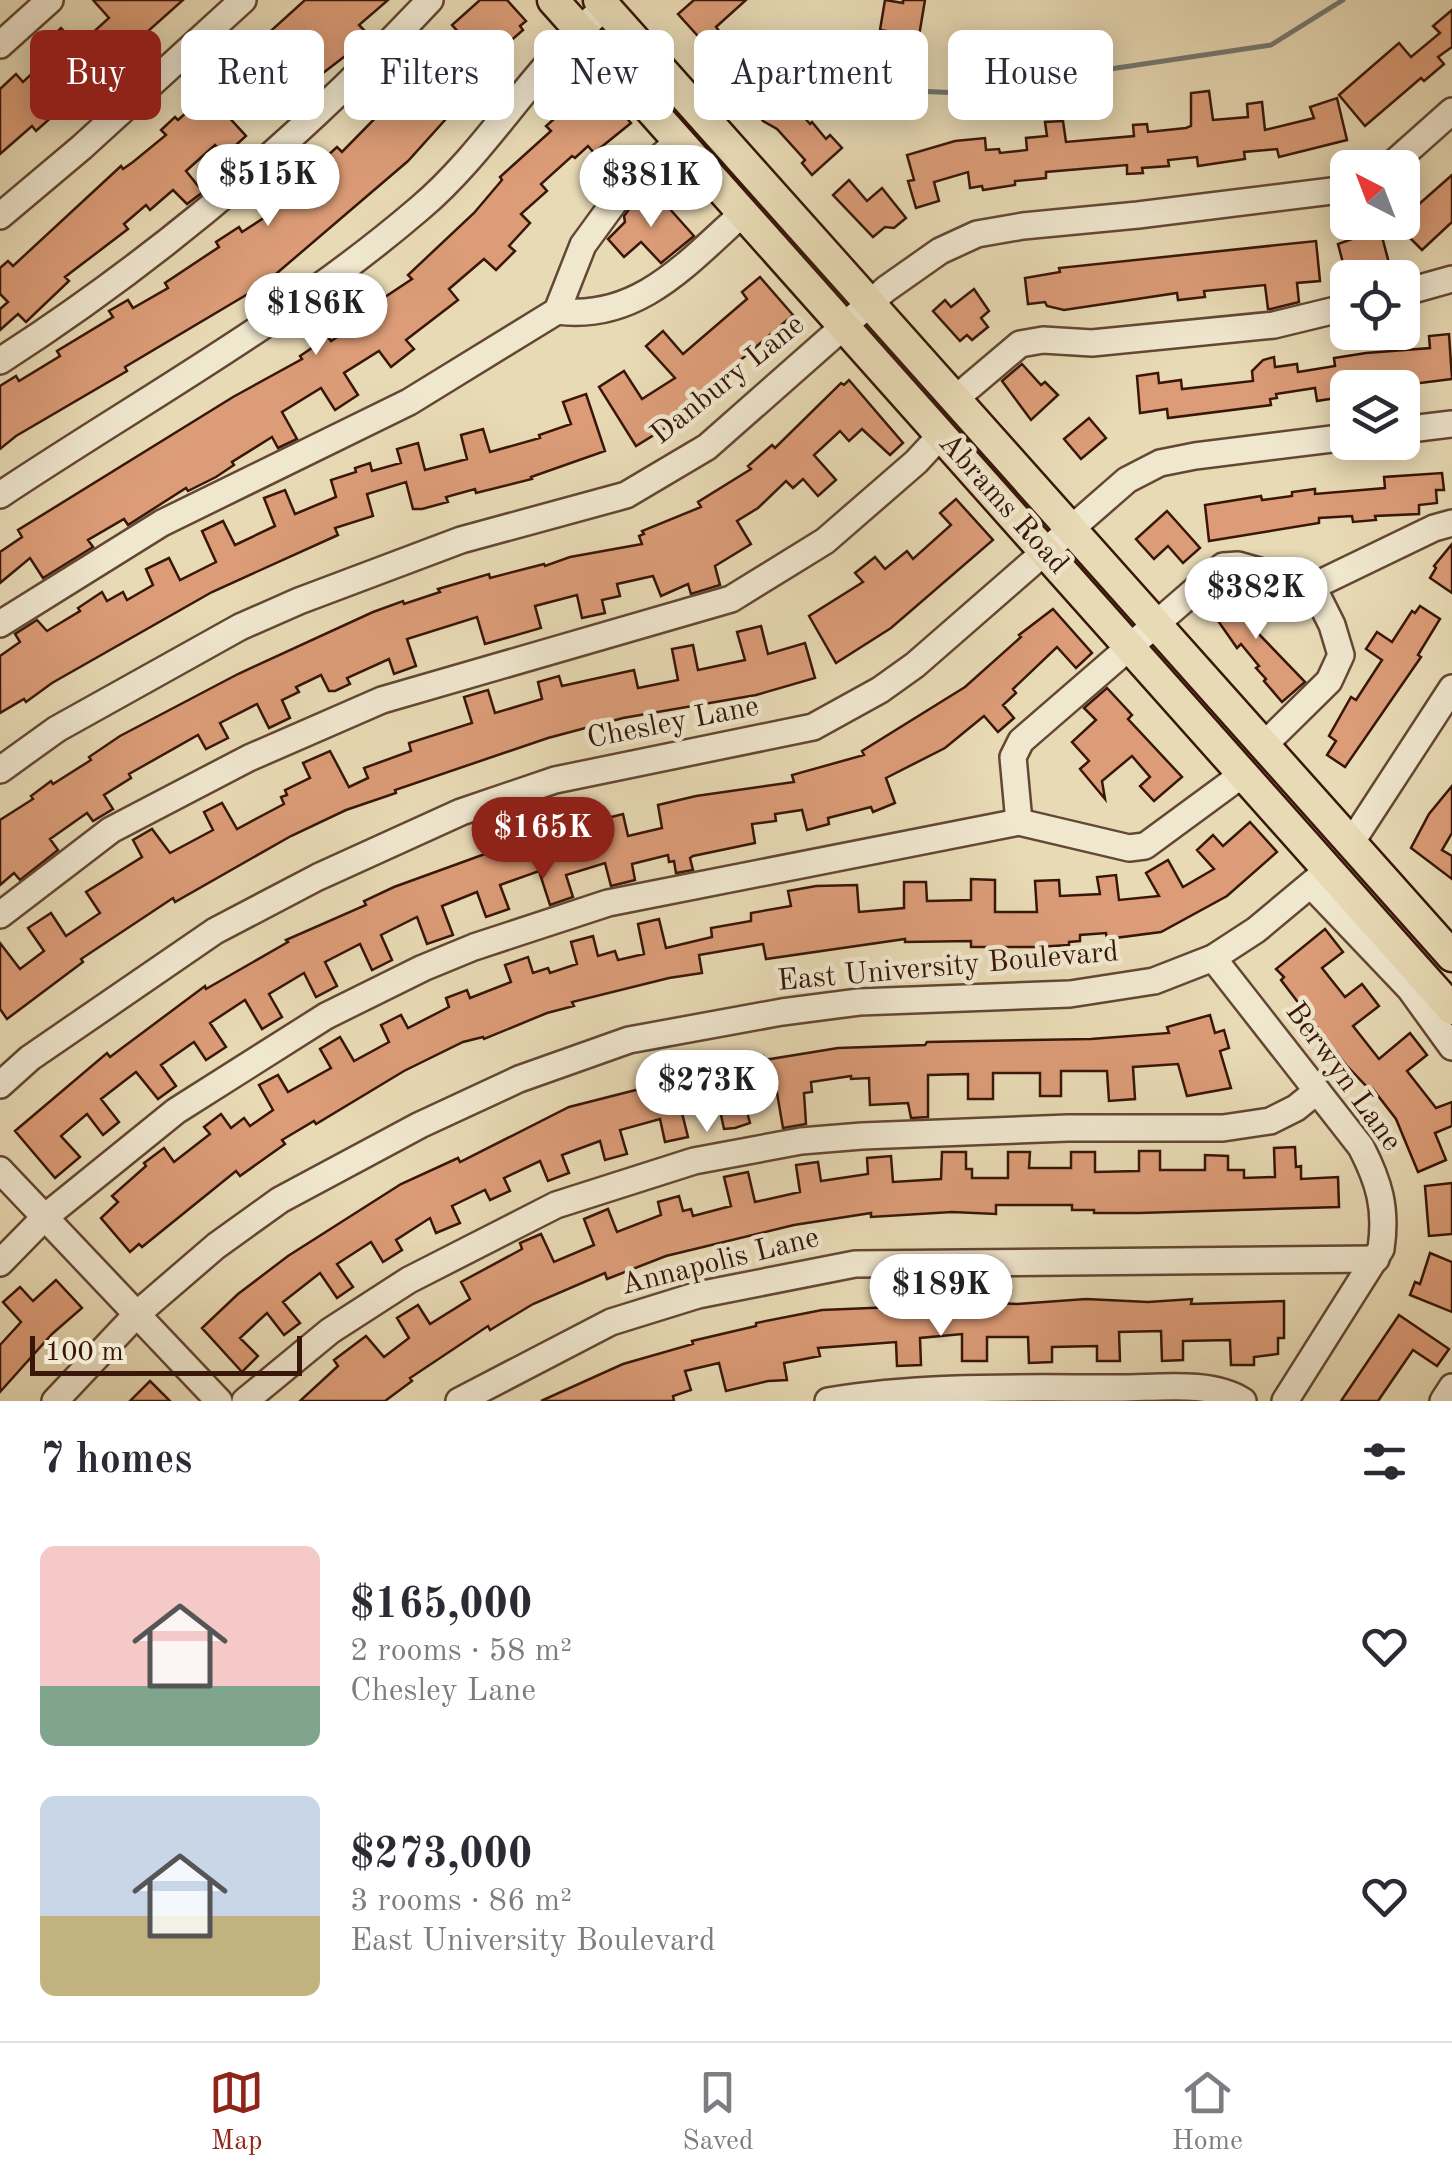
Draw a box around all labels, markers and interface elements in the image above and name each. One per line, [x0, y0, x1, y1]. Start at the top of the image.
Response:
chip: Buy [30, 30, 161, 120]
chip: Rent [181, 30, 324, 120]
chip: Filters [344, 30, 514, 120]
chip: New [534, 30, 674, 120]
chip: Apartment [694, 30, 928, 120]
chip: House [948, 30, 1113, 120]
pin: $515K [198, 144, 338, 229]
pin: $381K [581, 145, 721, 230]
north arrow [1330, 150, 1420, 240]
map controls [1330, 150, 1420, 460]
text: $515K [219, 160, 317, 192]
text: $381K [602, 161, 700, 193]
button: locate [1330, 260, 1420, 350]
pin: $186K [246, 273, 386, 358]
text: $186K [267, 289, 365, 321]
street label: Danbury Lane [646, 309, 810, 451]
button: layers [1330, 370, 1420, 460]
street label: Abrams Road [932, 428, 1074, 580]
pin: $382K [1186, 557, 1326, 642]
text: $382K [1207, 573, 1305, 605]
street label: Chesley Lane [585, 692, 761, 754]
pin: $165K [473, 797, 613, 882]
text: $165K [494, 813, 592, 845]
street label: East University Boulevard [776, 937, 1120, 997]
street label: Berwyn Lane [1279, 997, 1407, 1157]
pin: $273K [637, 1050, 777, 1135]
text: $273K [658, 1066, 756, 1098]
street label: Annapolis Lane [618, 1223, 822, 1301]
pin: $189K [871, 1254, 1011, 1339]
text: $189K [892, 1270, 990, 1302]
scale bar [30, 1331, 302, 1376]
text: 100 m [45, 1339, 124, 1367]
icon: filters [1357, 1434, 1412, 1489]
text: 7 homes [40, 1440, 192, 1482]
text: $165,000 [350, 1585, 532, 1627]
icon: home [120, 1586, 240, 1706]
icon: heart [1357, 1619, 1412, 1674]
text: 2 rooms · 58 m² [350, 1636, 572, 1668]
text: Chesley Lane [350, 1676, 536, 1708]
text: $273,000 [350, 1835, 532, 1877]
icon: home [120, 1836, 240, 1956]
icon: heart [1357, 1869, 1412, 1924]
text: 3 rooms · 86 m² [350, 1886, 572, 1918]
text: East University Boulevard [350, 1926, 716, 1958]
tab: Map [209, 2065, 264, 2160]
tab: Saved [682, 2065, 754, 2160]
tab: Home [1172, 2065, 1243, 2160]

